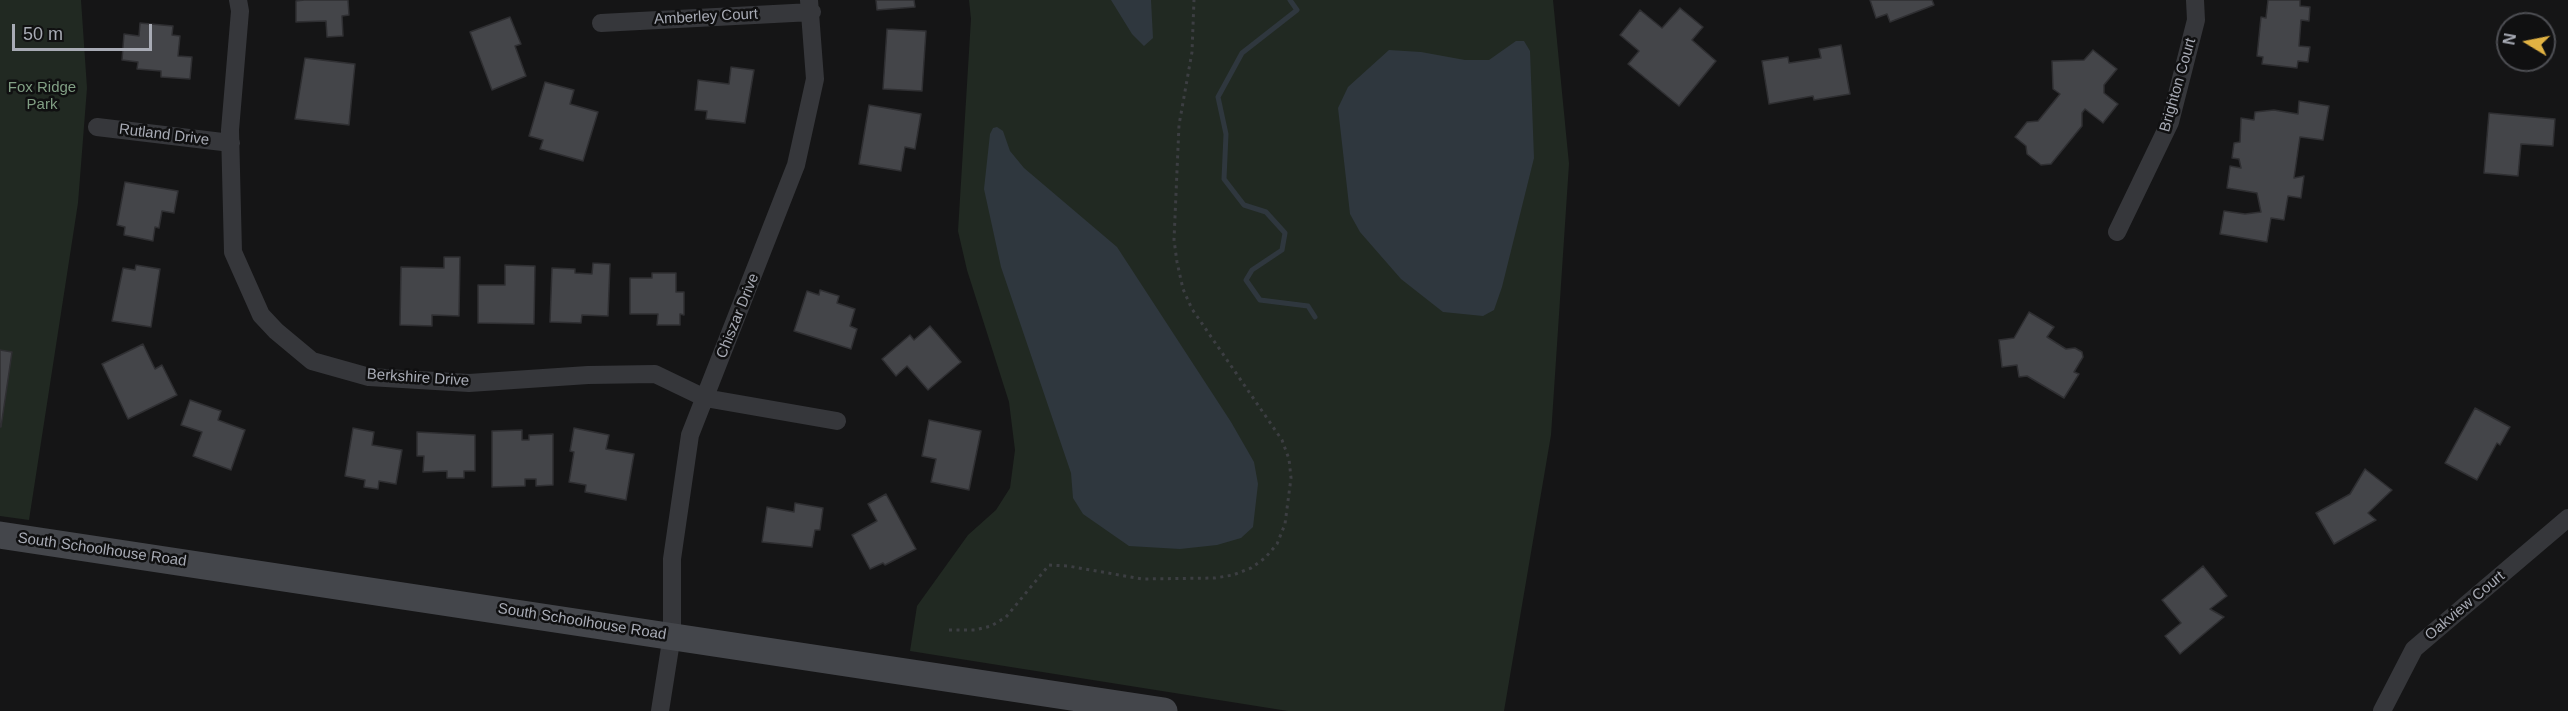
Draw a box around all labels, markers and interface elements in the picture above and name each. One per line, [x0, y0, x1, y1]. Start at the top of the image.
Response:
street label: Amberley Court [653, 5, 759, 29]
scale bar [15, 12, 154, 50]
north arrow [2496, 12, 2556, 72]
text: 50 m [23, 24, 63, 44]
text: N [2500, 32, 2519, 46]
street label: Brighton Court [2156, 36, 2200, 134]
park label: Fox Ridge Park [8, 79, 76, 114]
street label: Rutland Drive [118, 121, 210, 149]
street label: Chiszar Drive [713, 271, 763, 361]
street label: Berkshire Drive [366, 365, 470, 391]
street label: South Schoolhouse Road [17, 529, 187, 571]
street label: Oakview Court [2422, 567, 2508, 645]
street label: South Schoolhouse Road [497, 600, 667, 644]

